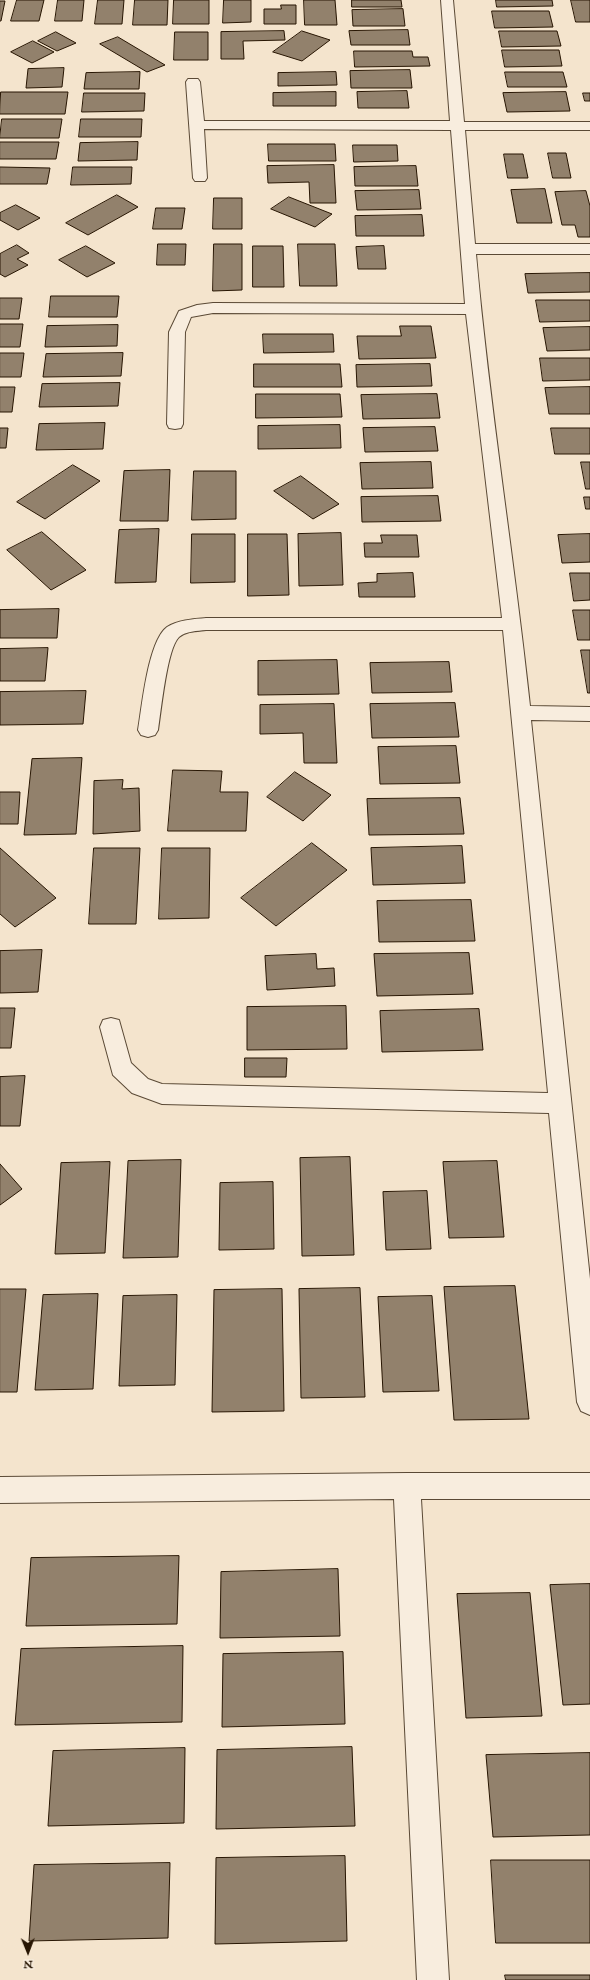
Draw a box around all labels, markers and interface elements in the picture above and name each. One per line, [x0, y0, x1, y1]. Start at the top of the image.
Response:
north arrow [8, 1932, 48, 1972]
text: N [23, 1957, 33, 1971]

